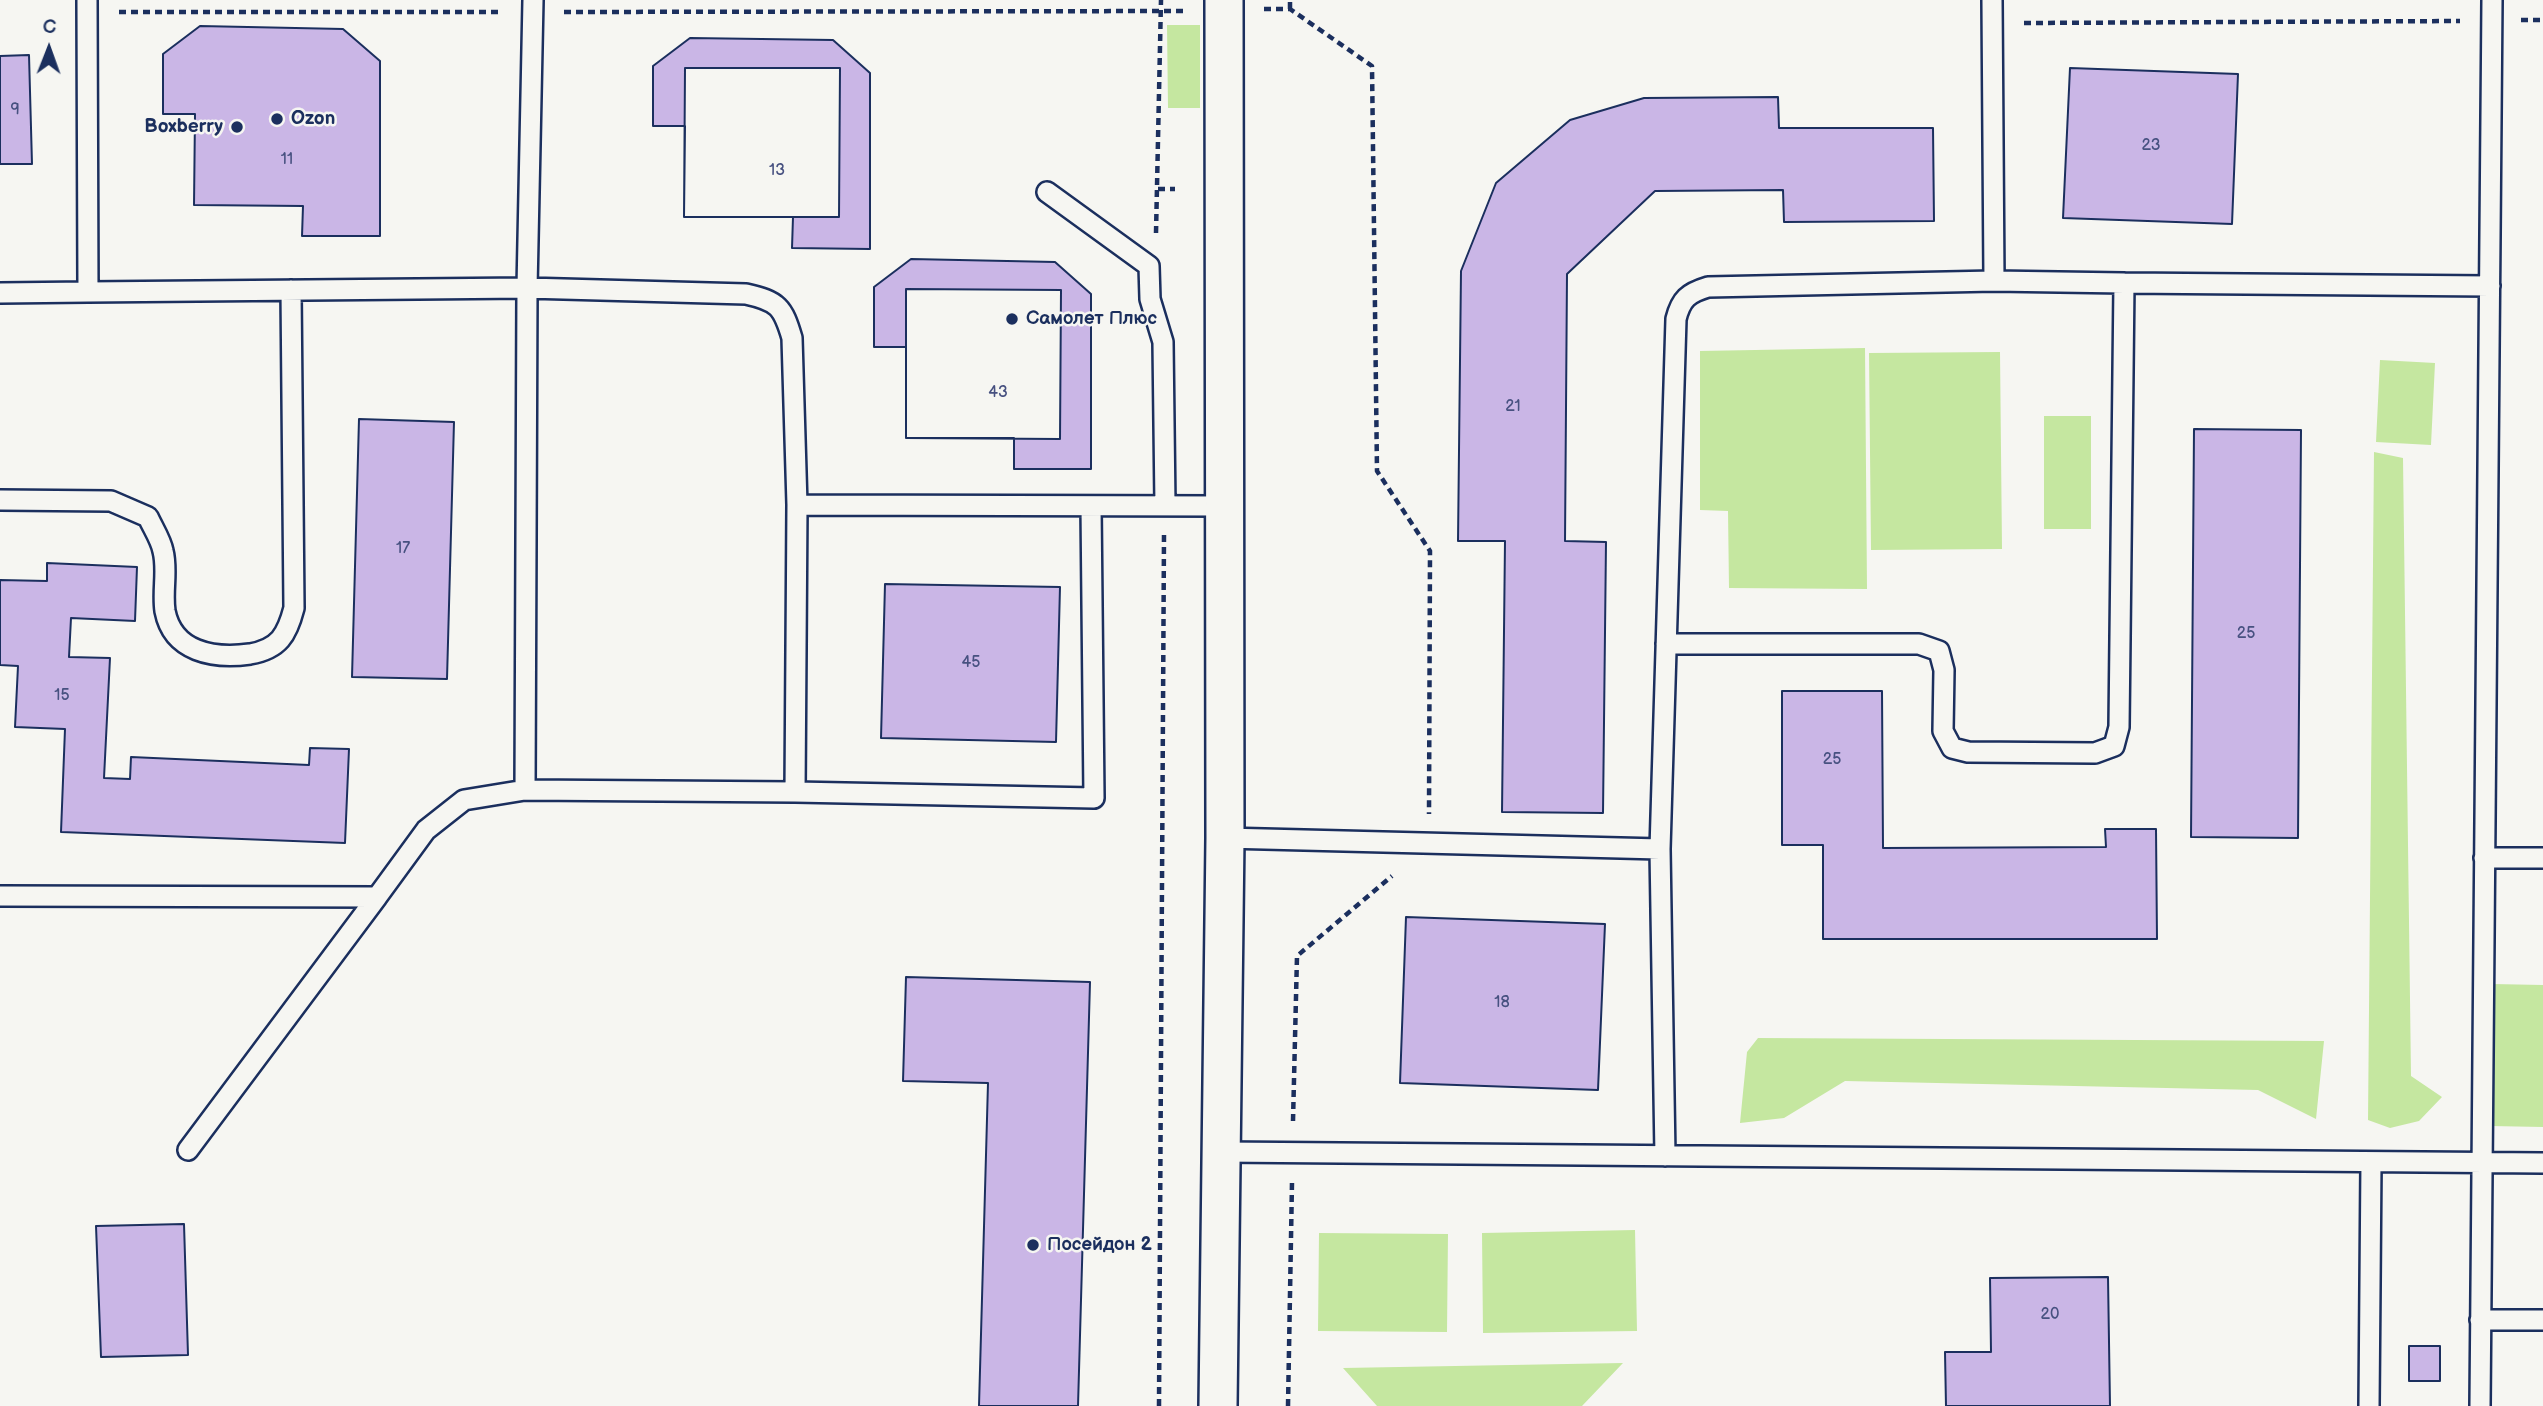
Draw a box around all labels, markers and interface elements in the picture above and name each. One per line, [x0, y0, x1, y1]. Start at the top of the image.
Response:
north arrow [14, 14, 84, 84]
text: С [43, 16, 56, 39]
house number: 9 [10, 100, 20, 120]
place label: Ozon [291, 108, 335, 130]
marker: Ozon [269, 111, 285, 127]
place label: Boxberry [144, 116, 223, 138]
marker: Boxberry [229, 119, 245, 135]
house number: 23 [2142, 136, 2160, 156]
house number: 11 [281, 150, 293, 170]
house number: 13 [769, 161, 785, 181]
place label: Самолет Плюс [1026, 308, 1157, 330]
marker: Самолет Плюс [1004, 311, 1020, 327]
house number: 43 [988, 383, 1008, 403]
house number: 21 [1505, 397, 1521, 417]
house number: 17 [396, 539, 410, 559]
house number: 25 [2237, 624, 2255, 644]
house number: 45 [962, 653, 980, 673]
house number: 15 [54, 686, 70, 706]
house number: 25 [1823, 750, 1841, 770]
house number: 18 [1494, 993, 1510, 1013]
place label: Посейдон 2 [1047, 1234, 1152, 1256]
marker: Посейдон 2 [1025, 1237, 1041, 1253]
house number: 20 [2041, 1305, 2059, 1325]

